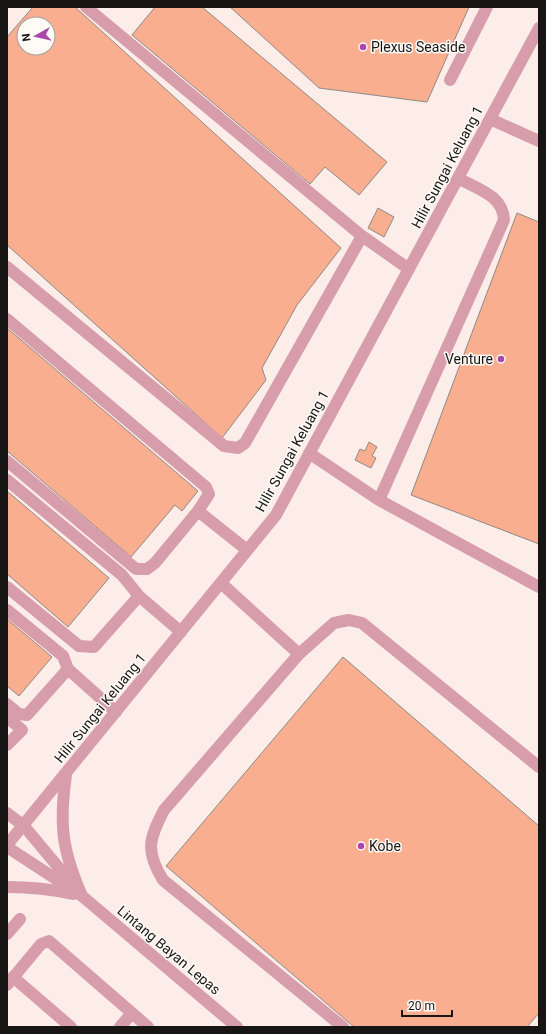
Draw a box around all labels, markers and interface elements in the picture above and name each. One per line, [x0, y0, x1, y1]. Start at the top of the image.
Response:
north arrow [16, 16, 56, 56]
text: N [20, 32, 34, 42]
place label: Plexus Seaside [371, 39, 465, 55]
marker: Plexus Seaside [358, 42, 368, 52]
street label: Hilir Sungai Keluang 1 [408, 103, 486, 231]
place label: Venture [445, 351, 493, 367]
marker: Venture [496, 354, 506, 364]
street label: Hilir Sungai Keluang 1 [252, 388, 332, 514]
street label: Hilir Sungai Keluang 1 [51, 650, 149, 766]
place label: Kobe [369, 838, 401, 854]
marker: Kobe [356, 841, 366, 851]
street label: Lintang Bayan Lepas [114, 902, 224, 998]
scale bar [402, 992, 452, 1018]
text: 20 m [408, 999, 435, 1013]

